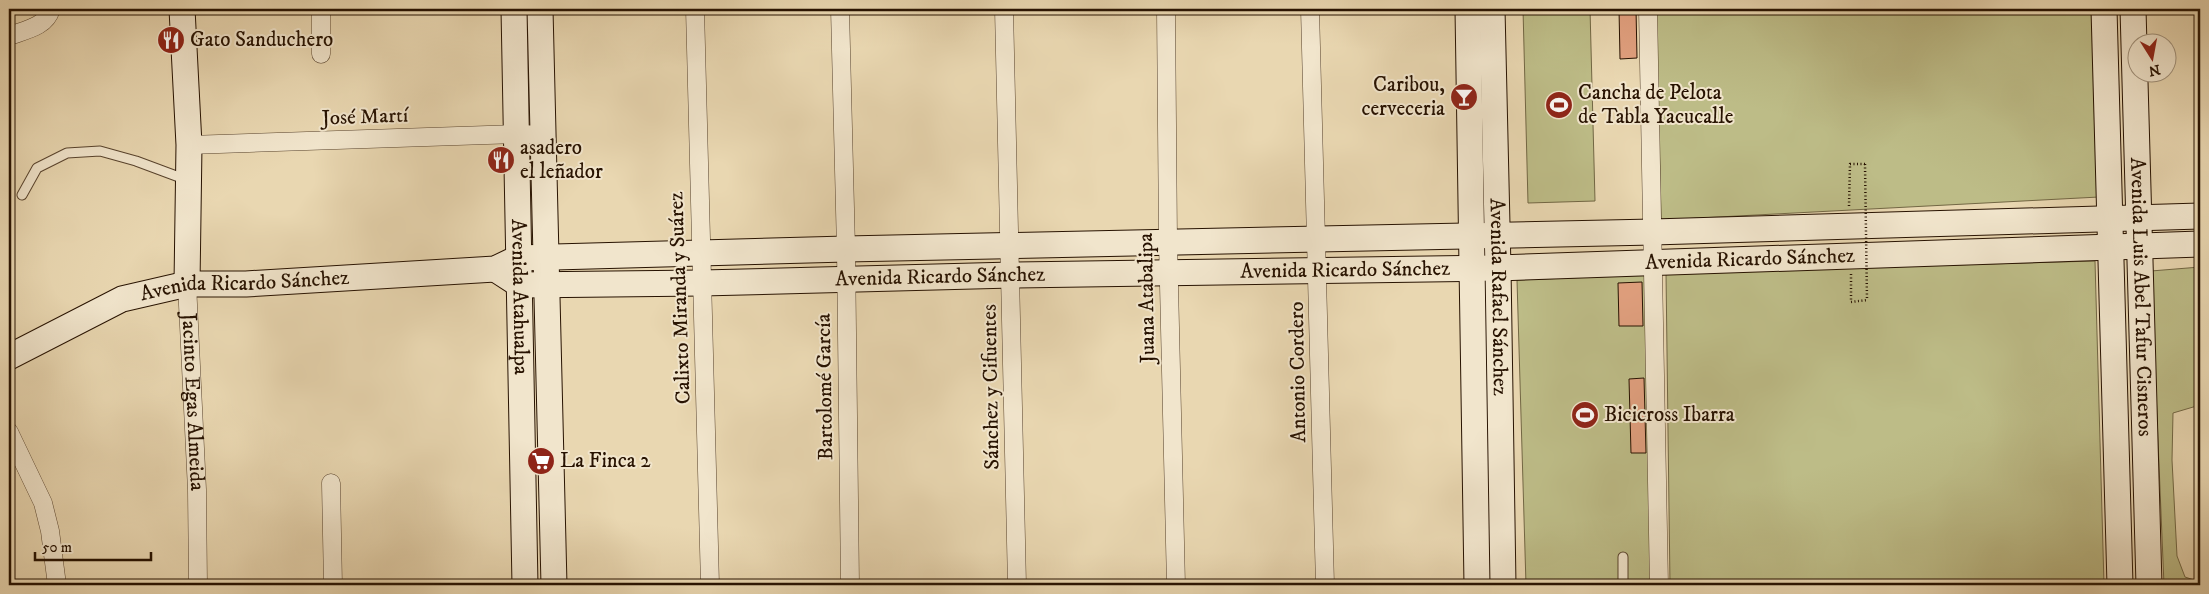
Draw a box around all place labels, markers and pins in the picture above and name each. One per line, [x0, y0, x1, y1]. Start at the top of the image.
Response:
restaurant icon: Gato Sanduchero [156, 25, 186, 55]
place label: Gato Sanduchero [190, 27, 333, 53]
place label: Caribou, cerveceria [1361, 72, 1445, 122]
place label: Cancha de Pelota de Tabla Yacucalle [1578, 80, 1734, 130]
bar icon: Caribou, cerveceria [1449, 82, 1479, 112]
sports icon: Cancha de Pelota de Tabla Yacucalle [1544, 90, 1574, 120]
place label: asadero el leñador [520, 135, 603, 185]
restaurant icon: asadero el leñador [486, 145, 516, 175]
sports icon: Bicicross Ibarra [1570, 400, 1600, 430]
place label: Bicicross Ibarra [1604, 402, 1735, 428]
supermarket icon: La Finca 2 [526, 446, 556, 476]
place label: La Finca 2 [560, 448, 651, 474]

